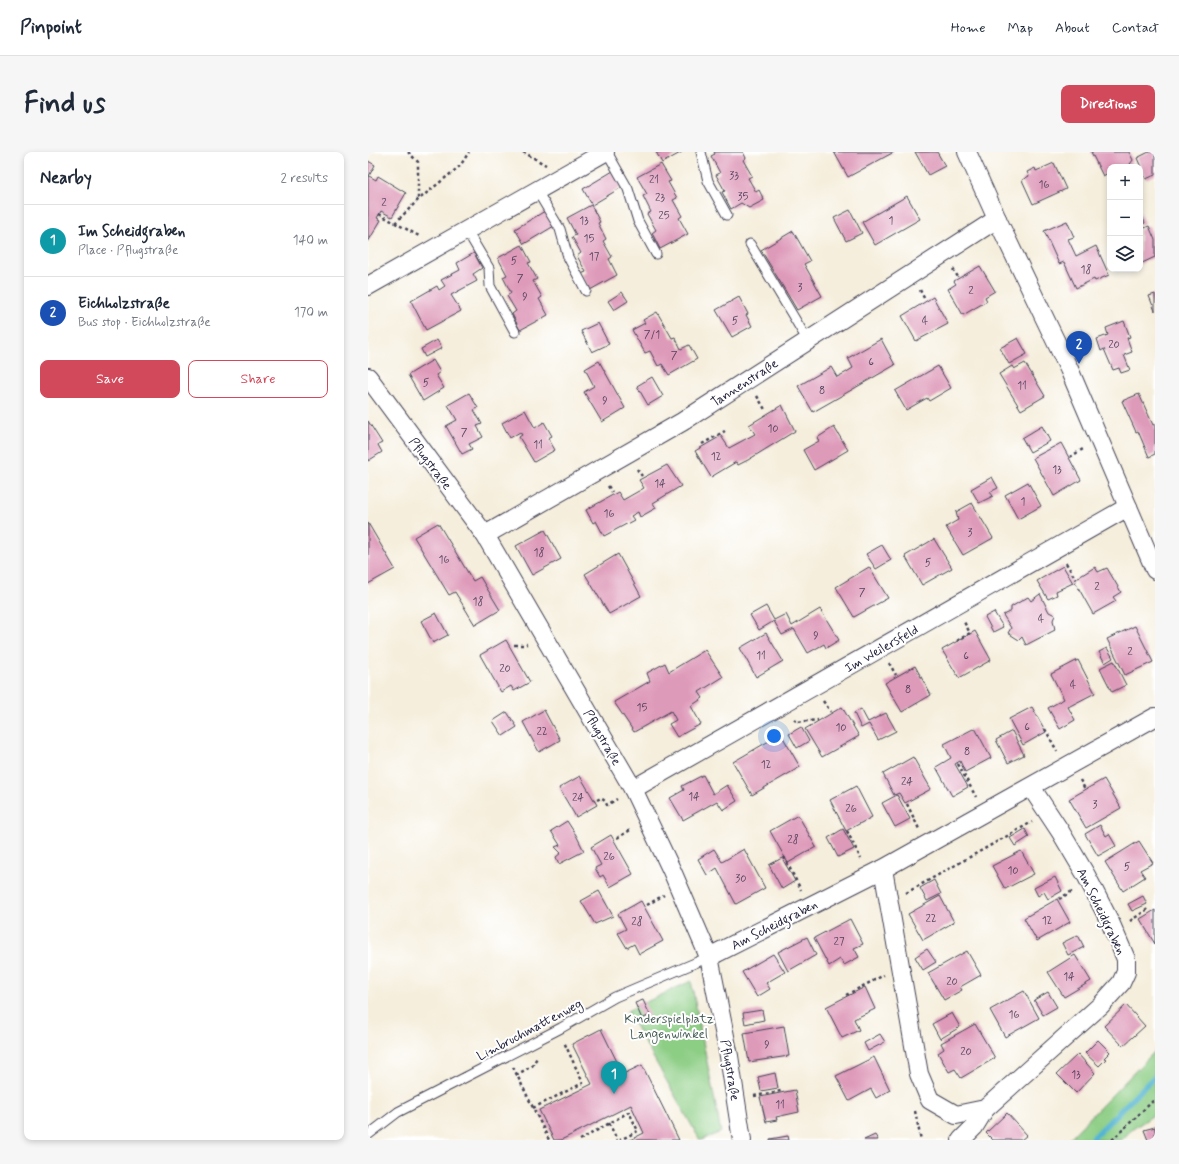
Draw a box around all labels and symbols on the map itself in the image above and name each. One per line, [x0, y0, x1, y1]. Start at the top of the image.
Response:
house number: 33 [729, 169, 739, 183]
house number: 21 [649, 173, 659, 187]
house number: 16 [1039, 178, 1050, 192]
house number: 35 [738, 190, 749, 204]
house number: 23 [655, 191, 665, 205]
house number: 2 [381, 196, 387, 210]
house number: 25 [658, 209, 670, 223]
house number: 13 [579, 214, 589, 228]
house number: 1 [889, 214, 894, 228]
house number: 15 [584, 232, 595, 246]
house number: 17 [589, 250, 600, 264]
house number: 5 [511, 254, 518, 268]
house number: 18 [1081, 263, 1091, 277]
house number: 7 [517, 272, 524, 286]
house number: 3 [798, 281, 803, 295]
house number: 2 [968, 284, 974, 298]
house number: 9 [522, 290, 528, 304]
house number: 5 [732, 314, 739, 328]
house number: 4 [922, 314, 929, 328]
house number: 7/1 [644, 328, 660, 342]
pin: 2 [1066, 331, 1092, 364]
house number: 20 [1108, 338, 1120, 352]
house number: 7 [671, 349, 678, 363]
street label: Tannenstraße [708, 355, 782, 411]
house number: 6 [868, 355, 874, 369]
house number: 5 [423, 376, 430, 390]
house number: 11 [1017, 379, 1027, 393]
house number: 8 [819, 384, 825, 398]
house number: 9 [602, 394, 608, 408]
house number: 10 [767, 422, 779, 436]
house number: 7 [461, 426, 468, 440]
street label: Pflugstraße [404, 434, 455, 494]
house number: 11 [533, 438, 543, 452]
house number: 12 [711, 450, 722, 464]
house number: 13 [1052, 463, 1062, 477]
house number: 14 [654, 477, 666, 491]
house number: 1 [1021, 495, 1026, 509]
house number: 16 [604, 507, 615, 521]
house number: 3 [968, 526, 973, 540]
house number: 18 [534, 546, 544, 560]
house number: 16 [439, 553, 450, 567]
house number: 5 [925, 556, 932, 570]
house number: 2 [1094, 580, 1100, 594]
house number: 7 [859, 586, 866, 600]
house number: 18 [473, 595, 483, 609]
house number: 4 [1038, 612, 1045, 626]
street label: Im Weilersfeld [842, 621, 922, 677]
house number: 9 [813, 629, 819, 643]
house number: 2 [1127, 645, 1133, 659]
house number: 11 [756, 649, 766, 663]
house number: 6 [963, 649, 969, 663]
house number: 20 [499, 662, 511, 676]
house number: 4 [1070, 678, 1077, 692]
house number: 8 [905, 683, 911, 697]
house number: 15 [637, 701, 648, 715]
street label: Pflugstraße [579, 707, 624, 769]
house number: 6 [1024, 720, 1030, 734]
house number: 10 [835, 721, 847, 735]
house number: 22 [536, 725, 548, 739]
your location [764, 726, 784, 746]
house number: 8 [964, 745, 970, 759]
house number: 12 [761, 758, 772, 772]
house number: 24 [901, 775, 913, 789]
house number: 14 [688, 790, 700, 804]
house number: 24 [572, 791, 584, 805]
house number: 3 [1093, 798, 1098, 812]
house number: 26 [845, 802, 857, 816]
house number: 28 [787, 833, 799, 847]
house number: 26 [603, 850, 615, 864]
house number: 5 [1124, 860, 1131, 874]
house number: 10 [1007, 864, 1019, 878]
street label: Am Scheidgraben [1070, 865, 1129, 959]
house number: 30 [735, 872, 747, 886]
street label: Am Scheidgraben [729, 896, 822, 956]
house number: 22 [925, 912, 937, 926]
house number: 12 [1042, 914, 1053, 928]
house number: 28 [631, 915, 643, 929]
house number: 27 [834, 935, 845, 949]
house number: 14 [1063, 970, 1075, 984]
house number: 20 [946, 975, 958, 989]
street label: Limbruchmattenweg [474, 995, 586, 1066]
house number: 16 [1009, 1008, 1020, 1022]
park label: Kinderspielplatz Langenwinkel [624, 1011, 714, 1044]
street label: Pflugstraße [716, 1038, 743, 1102]
house number: 9 [764, 1038, 770, 1052]
house number: 20 [960, 1045, 972, 1059]
pin: 1 [601, 1061, 627, 1094]
house number: 13 [1071, 1068, 1081, 1082]
house number: 11 [775, 1098, 785, 1112]

